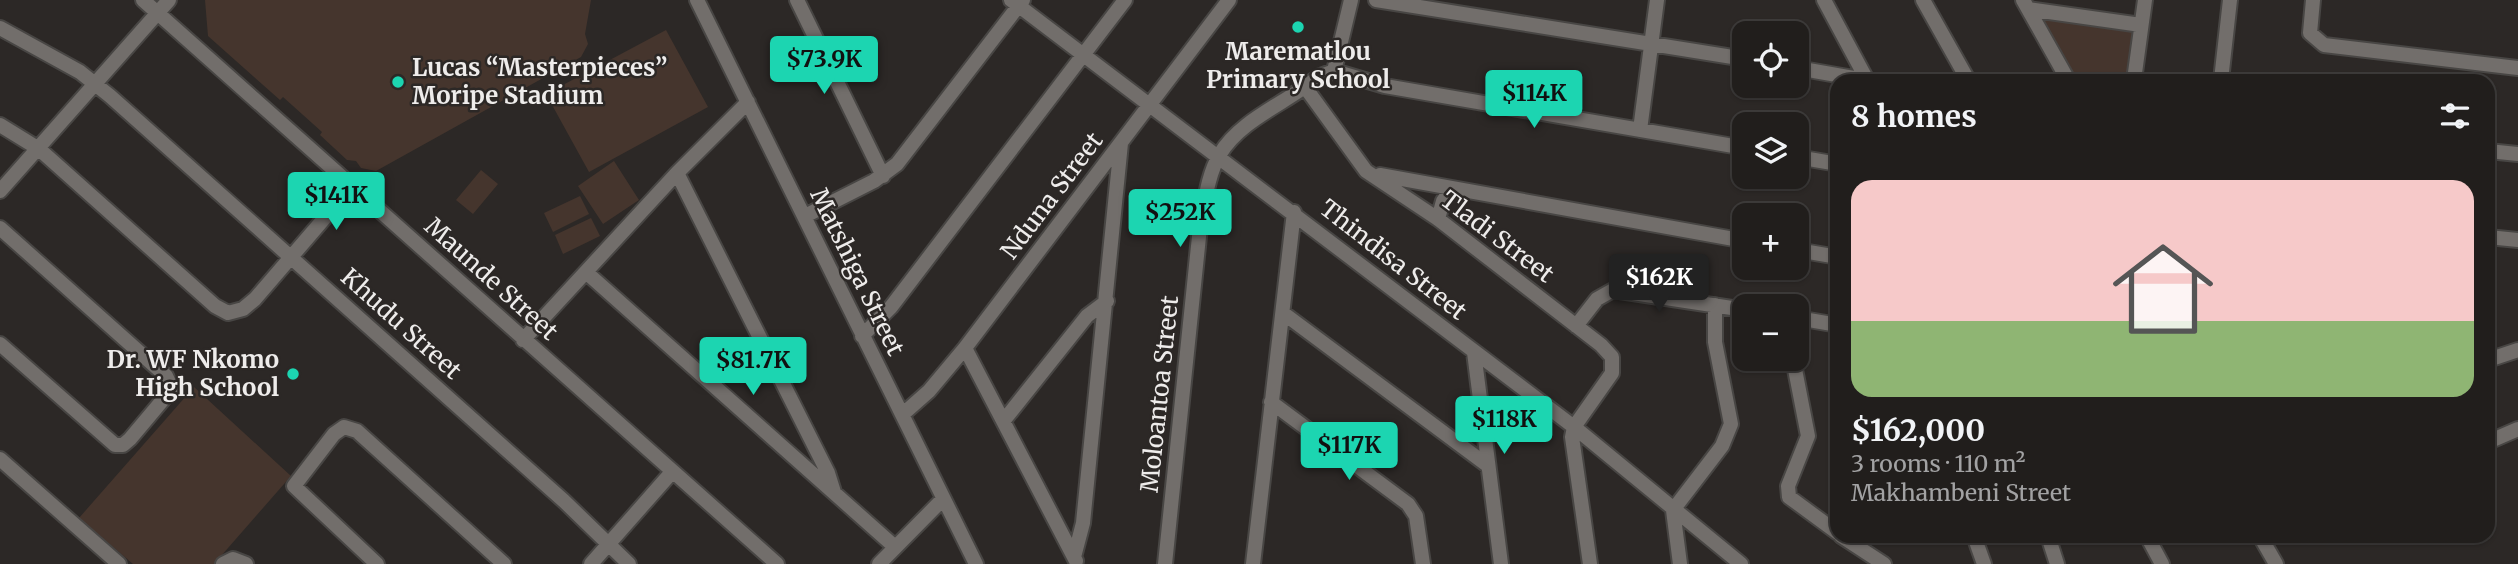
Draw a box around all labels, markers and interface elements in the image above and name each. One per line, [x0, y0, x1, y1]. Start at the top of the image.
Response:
marker: Marematlou Primary School [1290, 19, 1306, 35]
map controls [1732, 21, 1809, 371]
button: locate [1732, 21, 1809, 98]
pin: $73.9K [767, 36, 881, 96]
place label: Marematlou Primary School [1206, 36, 1390, 95]
text: $73.9K [786, 44, 862, 73]
place label: Lucas “Masterpieces” Moripe Stadium [412, 52, 667, 111]
pin: $114K [1485, 71, 1583, 130]
marker: Lucas “Masterpieces” Moripe Stadium [390, 74, 406, 90]
text: $114K [1501, 78, 1567, 107]
text: 8 homes [1851, 97, 1977, 135]
icon: filters [2436, 97, 2474, 135]
button: layers [1732, 112, 1809, 189]
street label: Nduna Street [994, 126, 1110, 265]
pin: $141K [287, 173, 385, 232]
text: $141K [304, 180, 368, 209]
street label: Matshiga Street [804, 183, 912, 361]
street label: Tladi Street [1435, 184, 1561, 290]
pin: $252K [1131, 190, 1229, 249]
street label: Thindisa Street [1314, 193, 1473, 327]
text: $252K [1145, 197, 1215, 226]
button: + [1732, 203, 1809, 280]
street label: Maunde Street [418, 211, 565, 347]
icon: home [2100, 226, 2226, 352]
pin: $162K [1610, 254, 1708, 314]
street label: Khudu Street [335, 261, 468, 386]
text: $162K [1625, 262, 1693, 291]
street label: Moloantoa Street [1134, 293, 1185, 494]
button: − [1732, 294, 1809, 371]
pin: $81.7K [696, 338, 810, 397]
place label: Dr. WF Nkomo High School [107, 344, 279, 403]
text: $81.7K [716, 345, 791, 374]
marker: Dr. WF Nkomo High School [285, 366, 301, 382]
pin: $118K [1455, 396, 1553, 456]
text: $118K [1471, 404, 1537, 433]
text: $162,000 [1851, 411, 1985, 449]
pin: $117K [1300, 422, 1398, 482]
text: $117K [1317, 430, 1381, 459]
text: 3 rooms · 110 m² [1851, 449, 2025, 478]
text: Makhambeni Street [1851, 478, 2071, 507]

